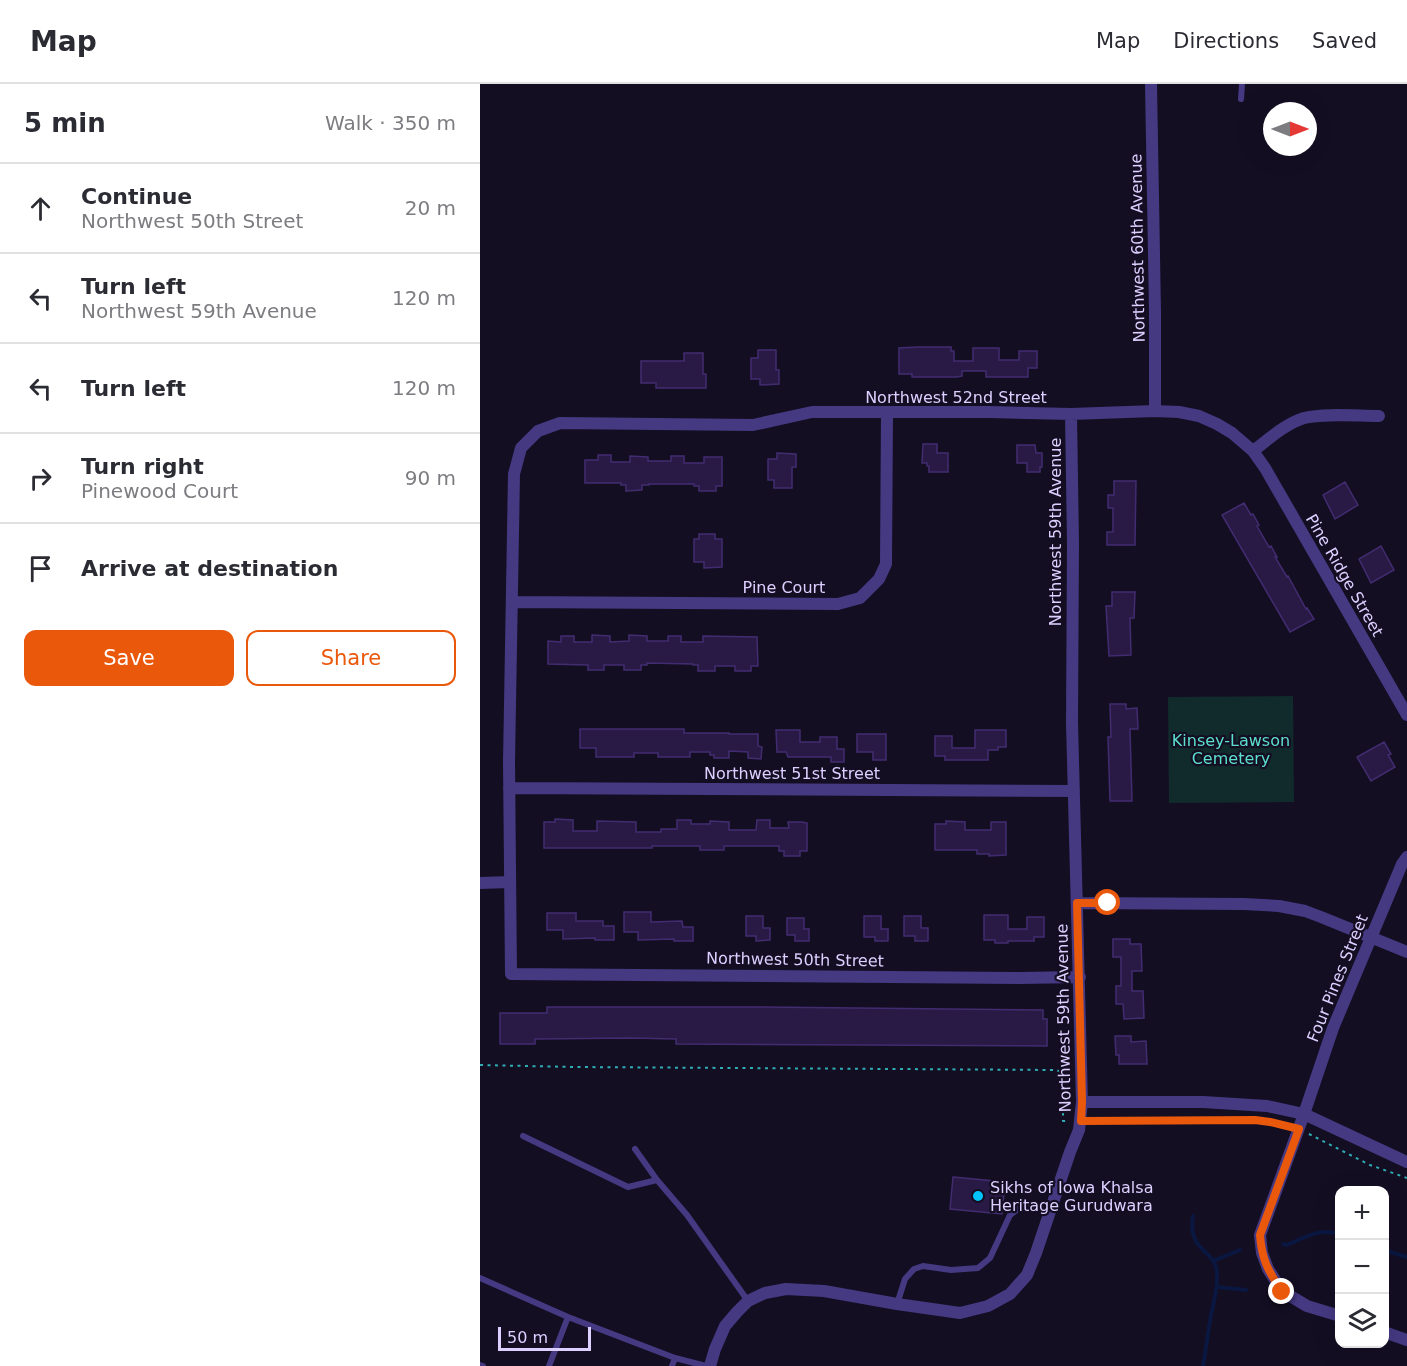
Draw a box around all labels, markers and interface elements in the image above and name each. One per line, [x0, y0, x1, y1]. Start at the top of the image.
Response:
text: Map [30, 25, 97, 58]
text: Map [1096, 29, 1140, 53]
text: Directions [1173, 29, 1279, 53]
text: Saved [1312, 29, 1377, 53]
north arrow [1263, 102, 1317, 156]
text: 5 min [24, 108, 106, 138]
text: Walk · 350 m [325, 111, 456, 135]
street label: Northwest 60th Avenue [1126, 153, 1149, 342]
text: Continue [81, 184, 192, 209]
icon: ahead [24, 192, 57, 225]
text: 20 m [405, 196, 456, 220]
text: Northwest 50th Street [81, 209, 303, 233]
text: Turn left [81, 274, 186, 299]
icon: left [24, 282, 57, 315]
text: 120 m [392, 286, 456, 310]
text: Northwest 59th Avenue [81, 299, 317, 323]
icon: left [24, 372, 57, 405]
text: Turn left [81, 376, 186, 401]
text: 120 m [392, 376, 456, 400]
street label: Northwest 52nd Street [865, 388, 1047, 407]
street label: Northwest 59th Avenue [1046, 438, 1065, 626]
text: Turn right [81, 454, 204, 479]
icon: right [24, 462, 57, 495]
text: 90 m [405, 466, 456, 490]
text: Pinewood Court [81, 479, 238, 503]
street label: Pine Ridge Street [1302, 511, 1387, 640]
icon: arrive [24, 552, 57, 585]
text: Arrive at destination [81, 556, 338, 581]
street label: Pine Court [743, 578, 825, 597]
button: Save [24, 630, 234, 686]
button: Share [246, 630, 456, 686]
park label: Kinsey-Lawson Cemetery [1172, 731, 1290, 768]
street label: Northwest 51st Street [704, 764, 880, 783]
route start [1094, 889, 1120, 915]
street label: Four Pines Street [1303, 912, 1372, 1045]
street label: Northwest 59th Avenue [1052, 923, 1075, 1112]
street label: Northwest 50th Street [706, 948, 884, 971]
place label: Sikhs of Iowa Khalsa Heritage Gurudwara [990, 1178, 1153, 1215]
map controls [1335, 1186, 1389, 1348]
button: + [1335, 1186, 1389, 1240]
marker: Sikhs of Iowa Khalsa Heritage Gurudwara [971, 1189, 985, 1203]
button: − [1335, 1240, 1389, 1294]
route end [1268, 1278, 1294, 1304]
button: layers [1335, 1294, 1389, 1348]
scale bar [498, 1324, 591, 1352]
text: 50 m [507, 1328, 548, 1347]

